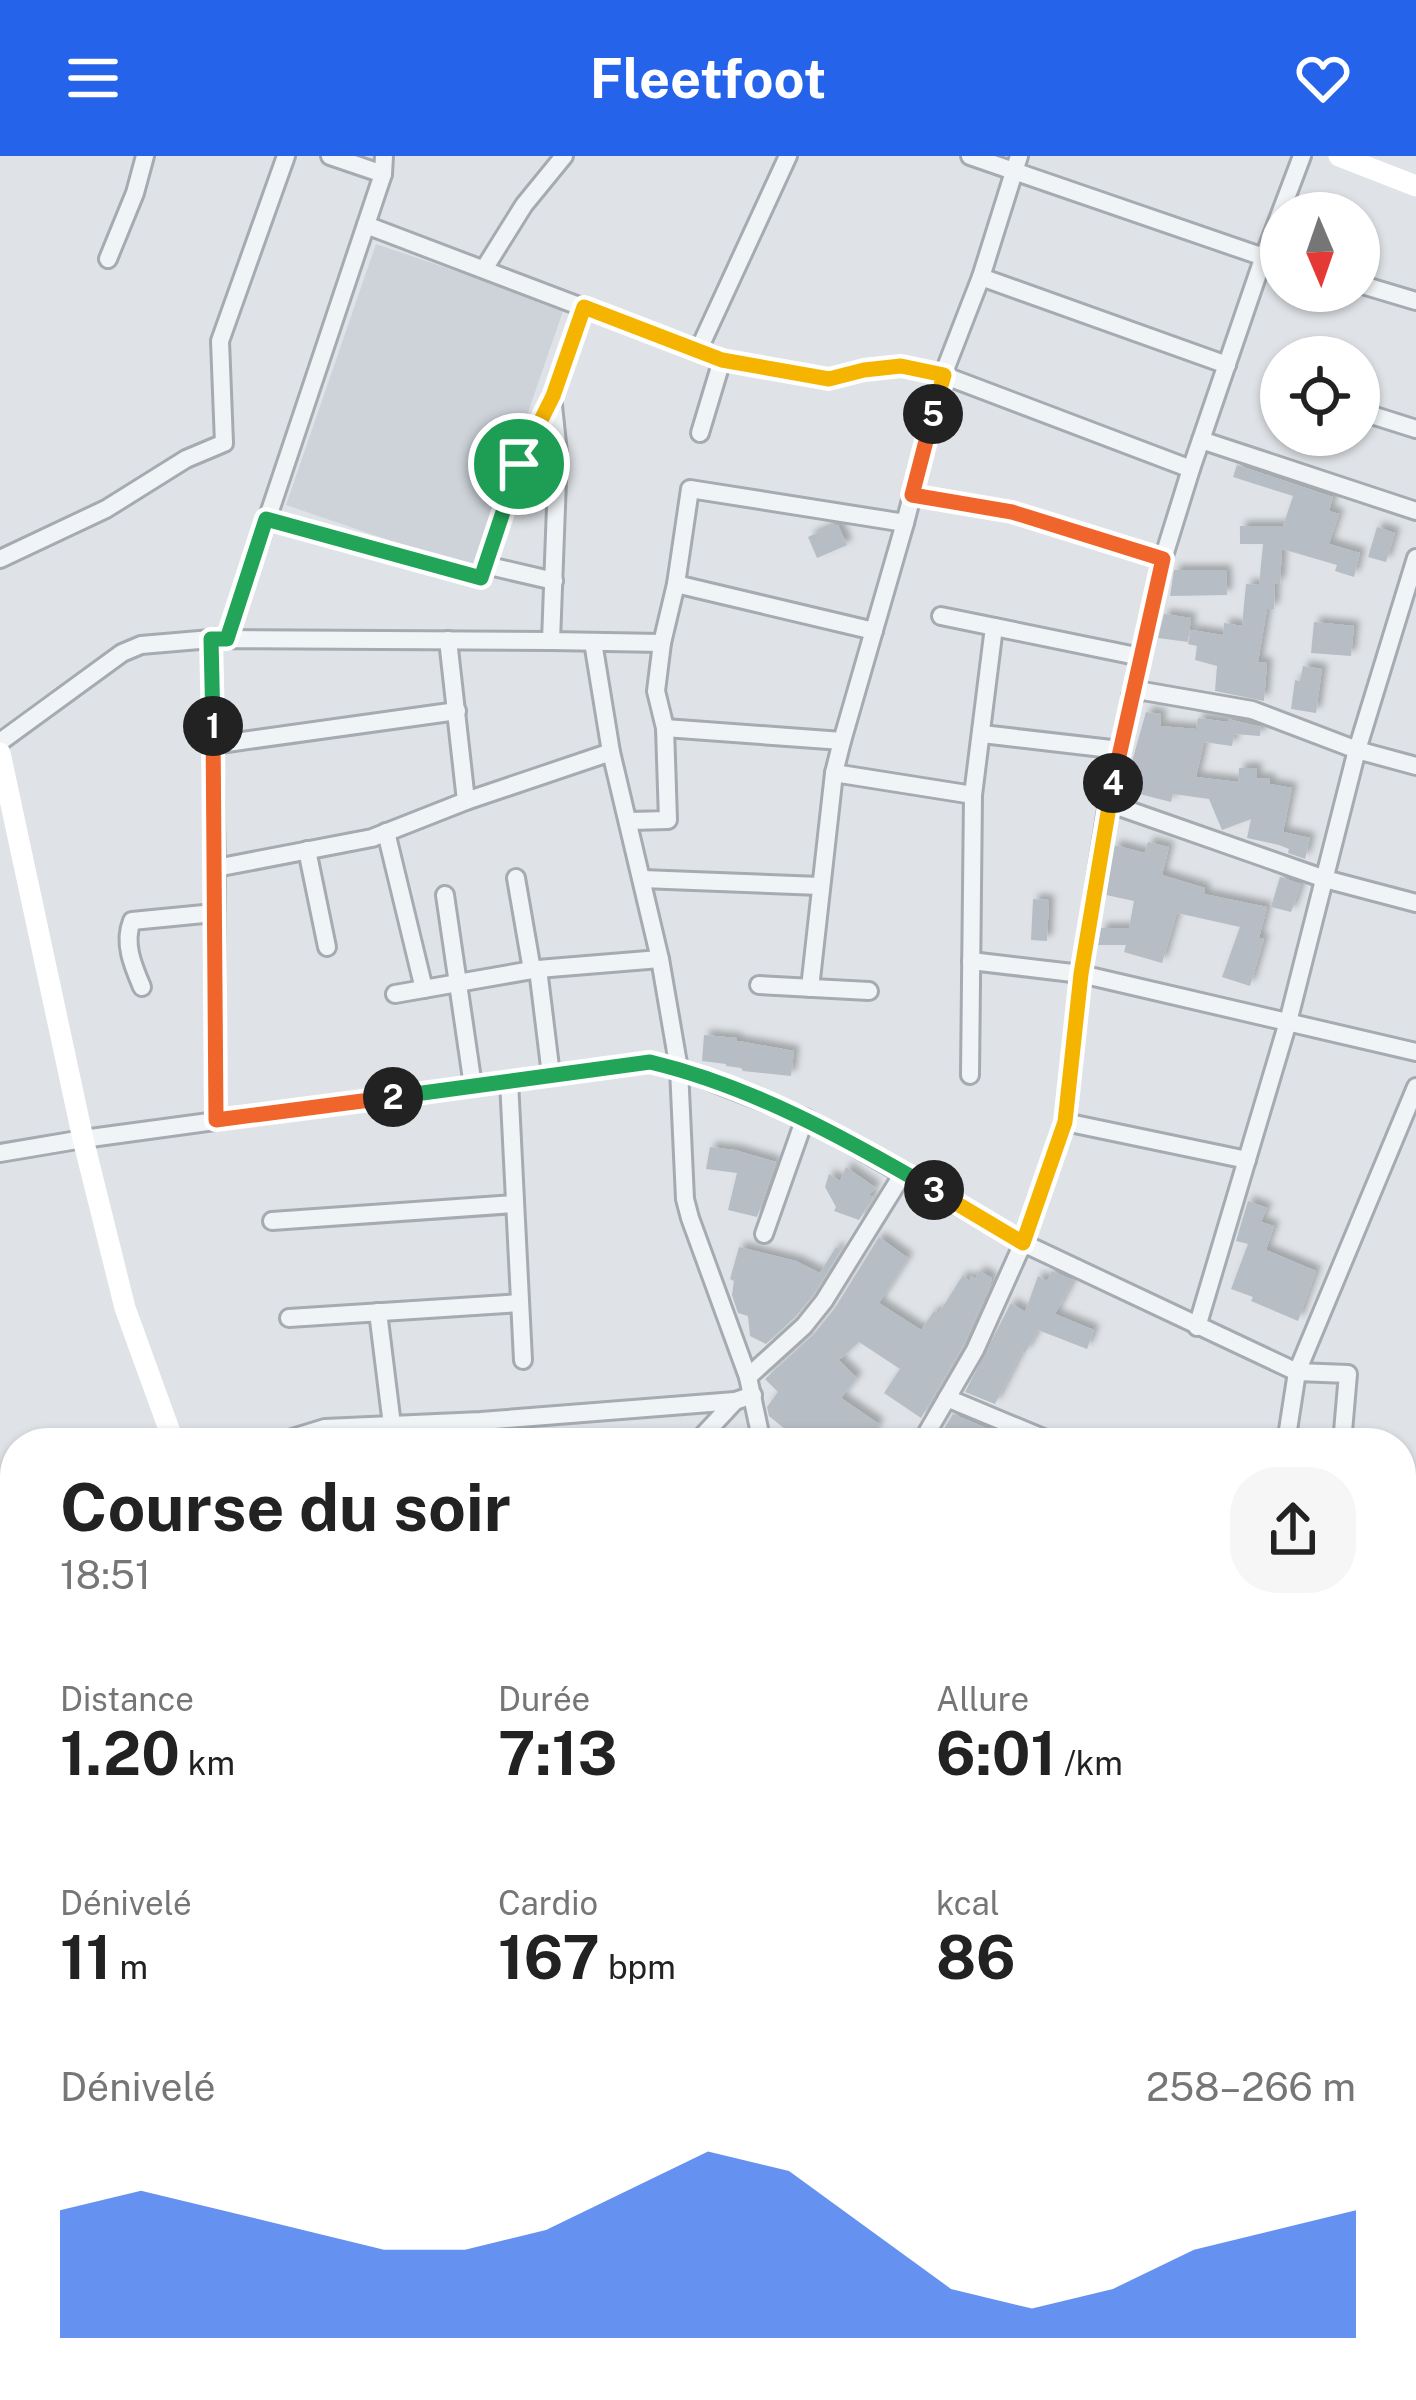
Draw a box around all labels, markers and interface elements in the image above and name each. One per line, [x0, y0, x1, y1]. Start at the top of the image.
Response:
icon: menu [60, 45, 126, 111]
icon: heart [1290, 45, 1356, 111]
text: Fleetfoot [590, 47, 826, 110]
north arrow [1260, 192, 1380, 312]
map controls [1260, 192, 1380, 456]
button: locate [1260, 336, 1380, 456]
pin: 5 [903, 384, 963, 444]
text: 5 [922, 395, 944, 433]
pin [468, 413, 570, 515]
icon: arrive [486, 431, 552, 497]
pin: 1 [183, 696, 243, 756]
text: 1 [206, 707, 220, 745]
pin: 4 [1083, 753, 1143, 813]
text: 4 [1102, 764, 1124, 802]
pin: 2 [363, 1067, 423, 1127]
text: 2 [383, 1078, 403, 1116]
pin: 3 [904, 1160, 964, 1220]
text: 3 [923, 1171, 945, 1209]
button: share [1230, 1467, 1356, 1593]
text: Course du soir [60, 1468, 511, 1546]
text: 18:51 [60, 1552, 151, 1598]
text: Distance [60, 1680, 194, 1718]
text: Durée [498, 1680, 590, 1718]
text: Allure [936, 1680, 1029, 1718]
text: 1.20 [60, 1718, 180, 1789]
text: 7:13 [498, 1718, 617, 1789]
text: 6:01 [936, 1718, 1056, 1789]
text: km [180, 1744, 235, 1782]
text: /km [1056, 1744, 1123, 1782]
text: Dénivelé [60, 1884, 192, 1922]
text: Cardio [498, 1884, 598, 1922]
text: kcal [936, 1884, 1000, 1922]
text: 11 [60, 1922, 111, 1993]
text: 167 [498, 1922, 600, 1993]
text: 86 [936, 1922, 1016, 1993]
text: m [111, 1948, 148, 1986]
text: bpm [600, 1948, 676, 1986]
text: Dénivelé [60, 2064, 216, 2110]
text: 258–266 m [1146, 2064, 1356, 2110]

